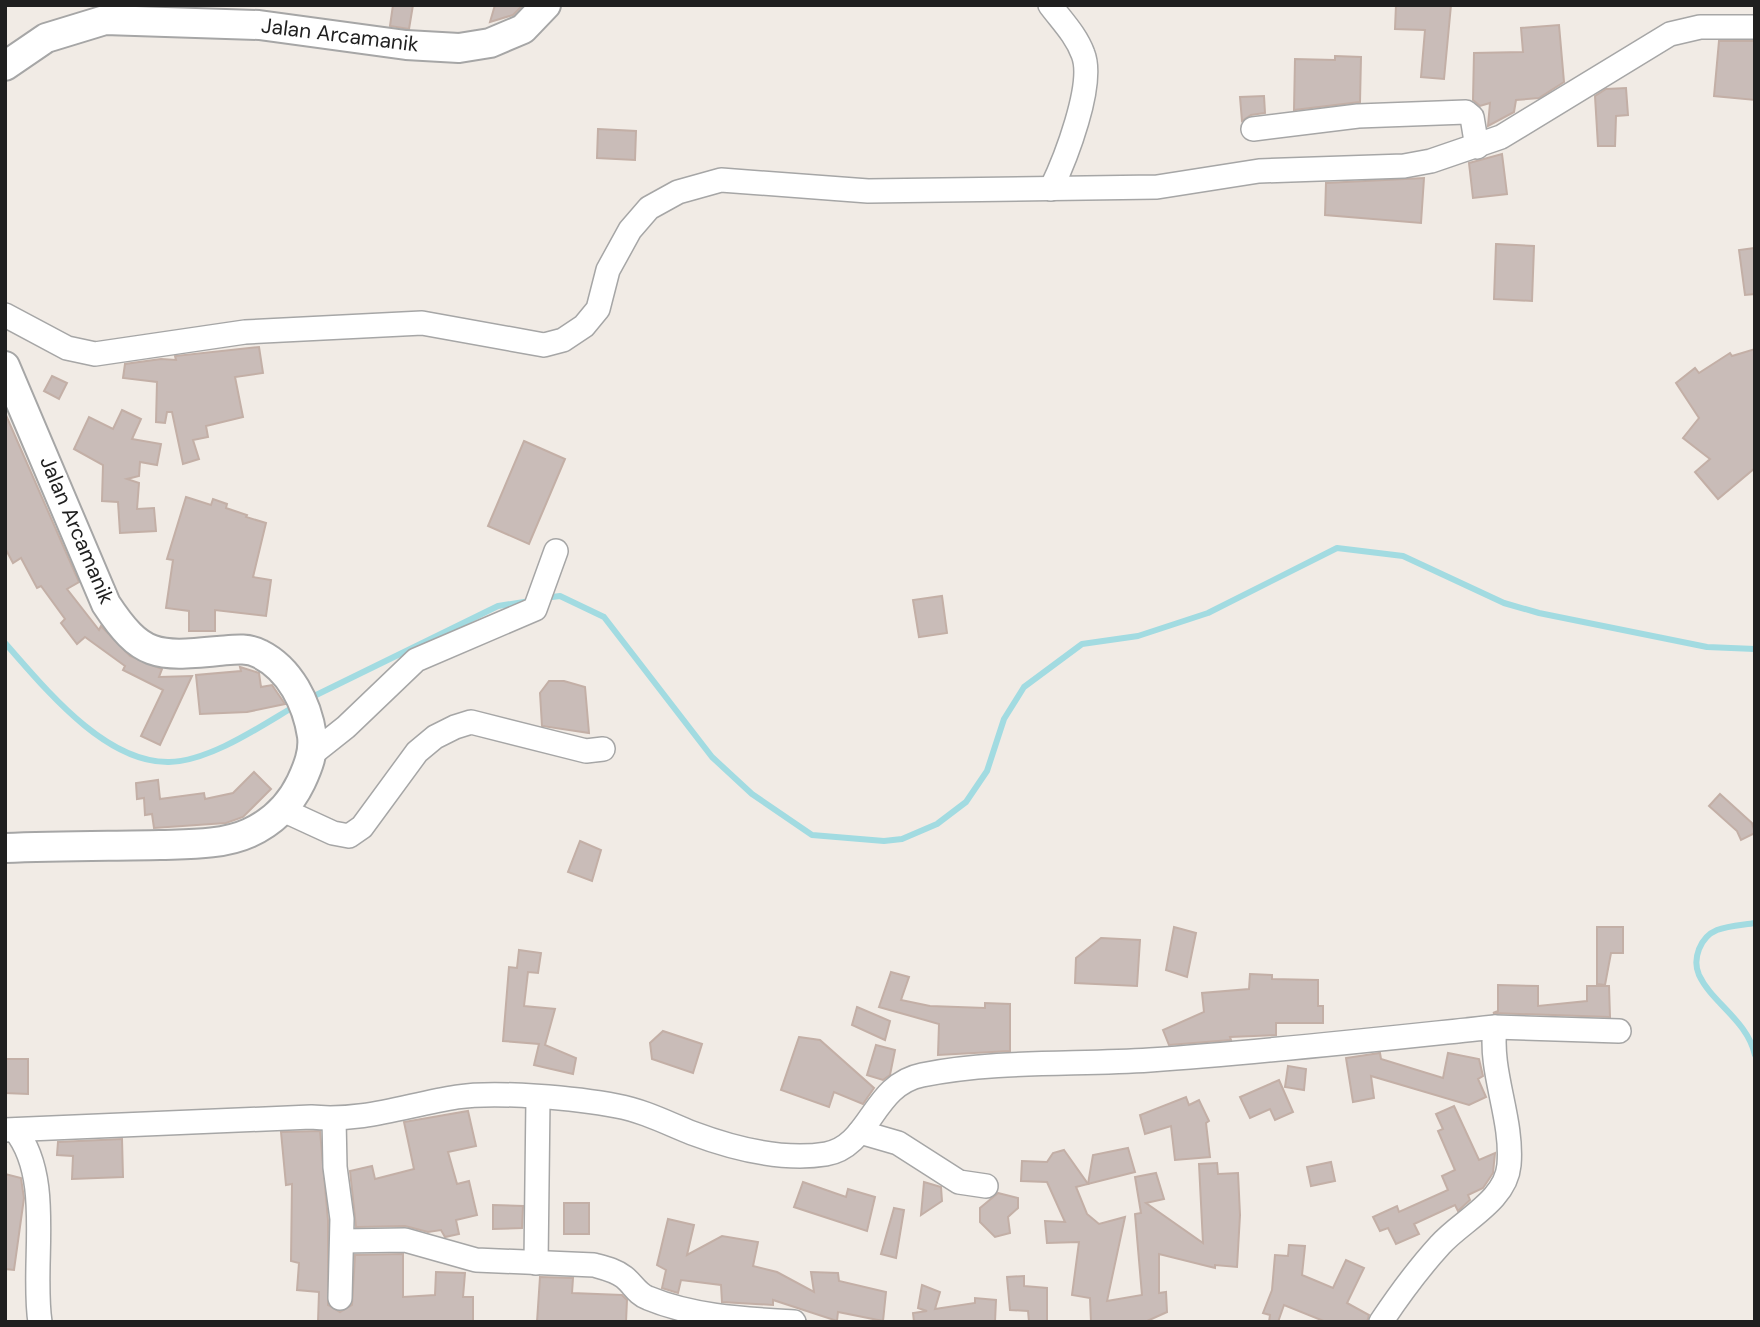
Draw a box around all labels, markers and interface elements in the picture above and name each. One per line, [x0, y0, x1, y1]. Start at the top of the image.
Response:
street label: Jalan Arcamanik [260, 11, 421, 59]
street label: Jalan Arcamanik [33, 452, 121, 609]

